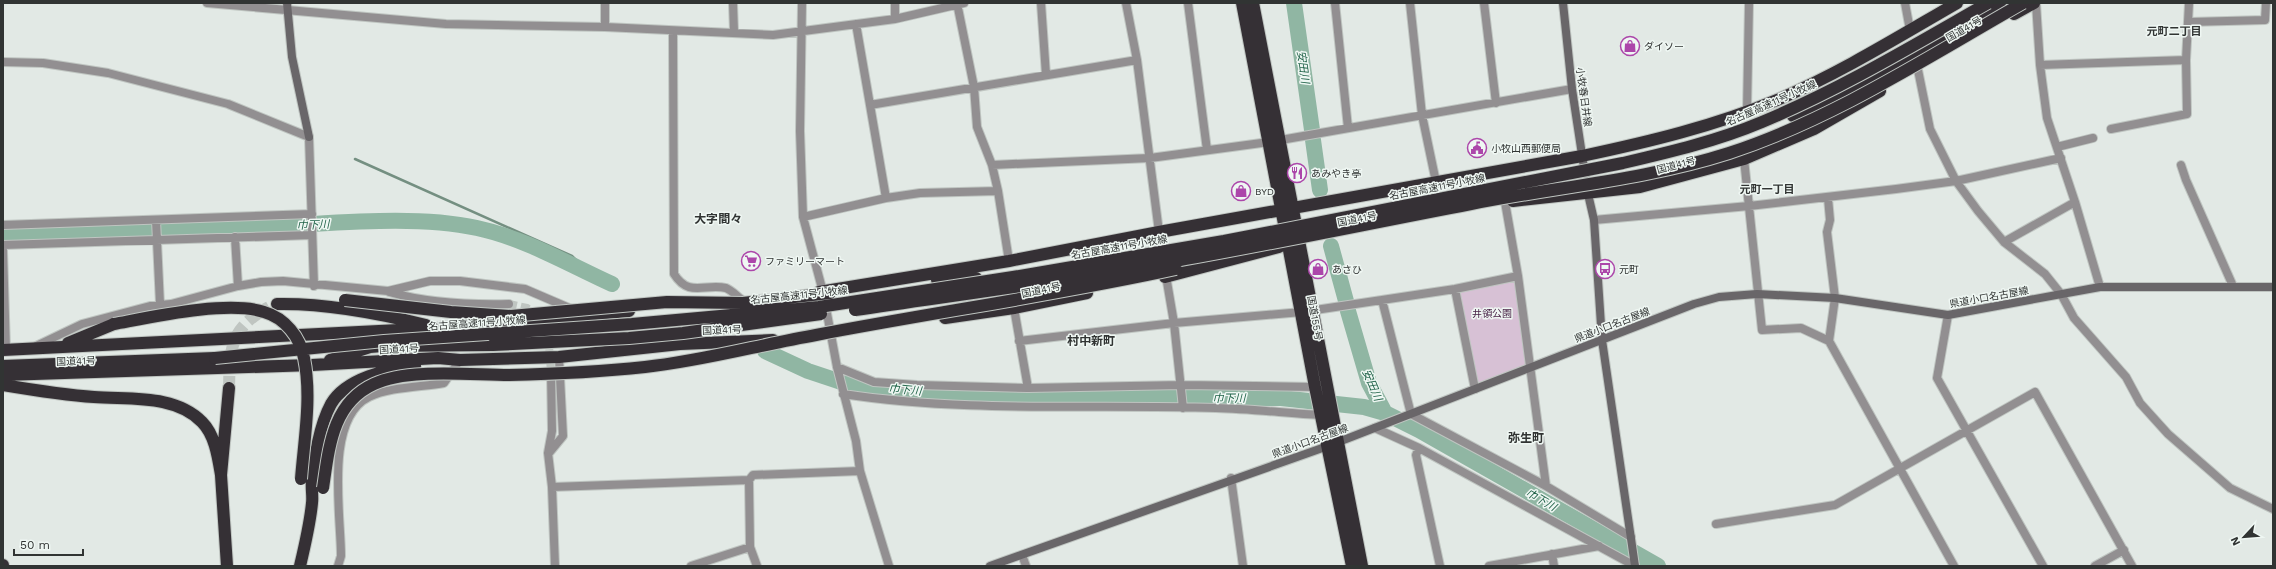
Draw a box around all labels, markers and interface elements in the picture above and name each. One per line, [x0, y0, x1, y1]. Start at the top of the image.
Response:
street label: 国道41号 [1944, 14, 1984, 44]
district label: 元町二丁目 [2147, 25, 2202, 38]
shop icon: ダイソー [1619, 35, 1641, 57]
place label: ダイソー [1644, 41, 1684, 52]
water label: 安田川 [1294, 50, 1312, 85]
street label: 小牧春日井線 [1574, 67, 1594, 127]
street label: 名古屋高速11号小牧線 [1724, 78, 1818, 128]
public building icon: 小牧山西郵便局 [1466, 137, 1488, 159]
place label: 小牧山西郵便局 [1491, 143, 1561, 154]
street label: 国道41号 [1655, 155, 1697, 175]
restaurant icon: あみやき亭 [1286, 162, 1308, 184]
place label: あみやき亭 [1311, 168, 1361, 179]
street label: 名古屋高速11号小牧線 [1388, 172, 1486, 202]
shop icon: BYD [1230, 180, 1252, 202]
district label: 元町一丁目 [1740, 183, 1795, 196]
place label: BYD [1255, 186, 1274, 197]
street label: 国道41号 [1336, 210, 1378, 228]
district label: 大字間々 [694, 212, 742, 226]
water label: 巾下川 [296, 218, 331, 232]
street label: 名古屋高速11号小牧線 [1070, 233, 1168, 261]
supermarket icon: ファミリーマート [740, 250, 762, 272]
place label: ファミリーマート [765, 256, 845, 267]
shop icon: あさひ [1307, 258, 1329, 280]
bus stop icon: 元町 [1594, 258, 1616, 280]
place label: あさひ [1332, 264, 1362, 275]
place label: 元町 [1619, 264, 1639, 275]
street label: 国道41号 [1020, 280, 1062, 300]
street label: 名古屋高速11号小牧線 [750, 284, 848, 306]
street label: 県道小口名古屋線 [1949, 285, 2029, 309]
street label: 国道155号 [1306, 295, 1324, 341]
street label: 県道小口名古屋線 [1573, 306, 1651, 344]
park label: 井領公園 [1472, 308, 1512, 319]
street label: 名古屋高速11号小牧線 [428, 314, 526, 332]
street label: 国道41号 [702, 324, 742, 336]
district label: 村中新町 [1067, 334, 1115, 348]
street label: 国道41号 [379, 342, 419, 356]
street label: 国道41号 [56, 355, 96, 367]
water label: 安田川 [1360, 367, 1385, 404]
water label: 巾下川 [888, 382, 923, 398]
water label: 巾下川 [1213, 392, 1246, 405]
street label: 県道小口名古屋線 [1271, 422, 1349, 460]
district label: 弥生町 [1508, 431, 1544, 445]
water label: 巾下川 [1523, 486, 1559, 514]
north arrow [2224, 517, 2264, 557]
scale bar [14, 531, 83, 557]
text: N [2228, 535, 2243, 548]
text: 50 m [20, 538, 50, 552]

